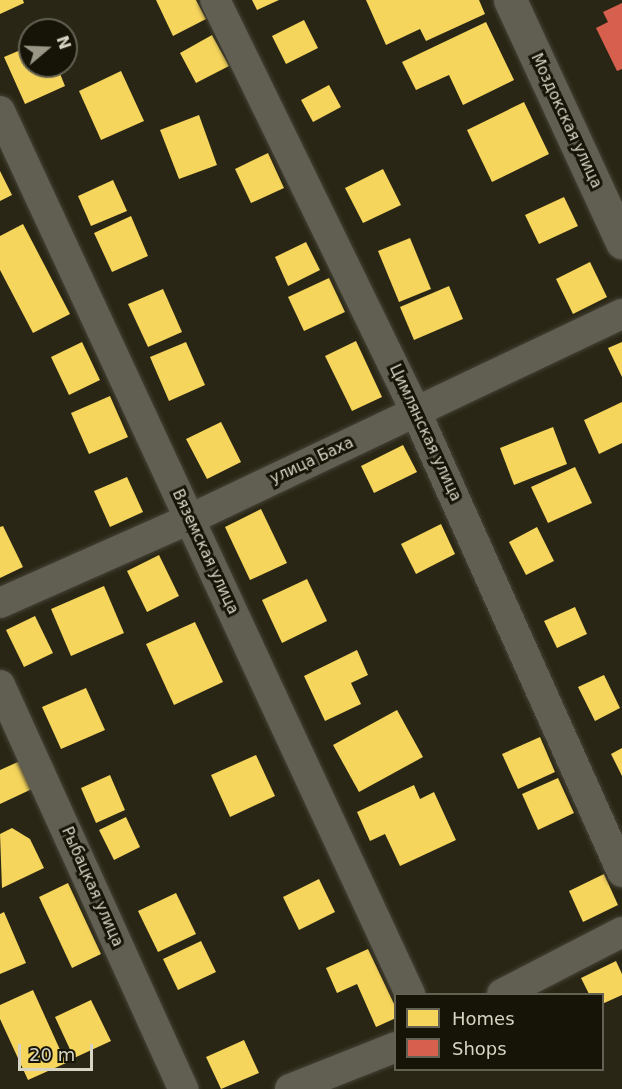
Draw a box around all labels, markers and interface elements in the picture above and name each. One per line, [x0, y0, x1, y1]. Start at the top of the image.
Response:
north arrow [18, 18, 78, 78]
text: N [52, 33, 75, 52]
street label: Моздокская улица [527, 51, 605, 191]
street label: Цимлянская улица [385, 362, 465, 504]
street label: улица Баха [267, 434, 357, 488]
street label: Вяземская улица [168, 487, 242, 617]
street label: Рыбацкая улица [58, 824, 126, 950]
legend [394, 993, 604, 1071]
text: Homes [452, 1008, 515, 1029]
scale bar [21, 1032, 96, 1070]
text: Shops [452, 1038, 507, 1059]
text: 20 m [29, 1044, 75, 1065]

